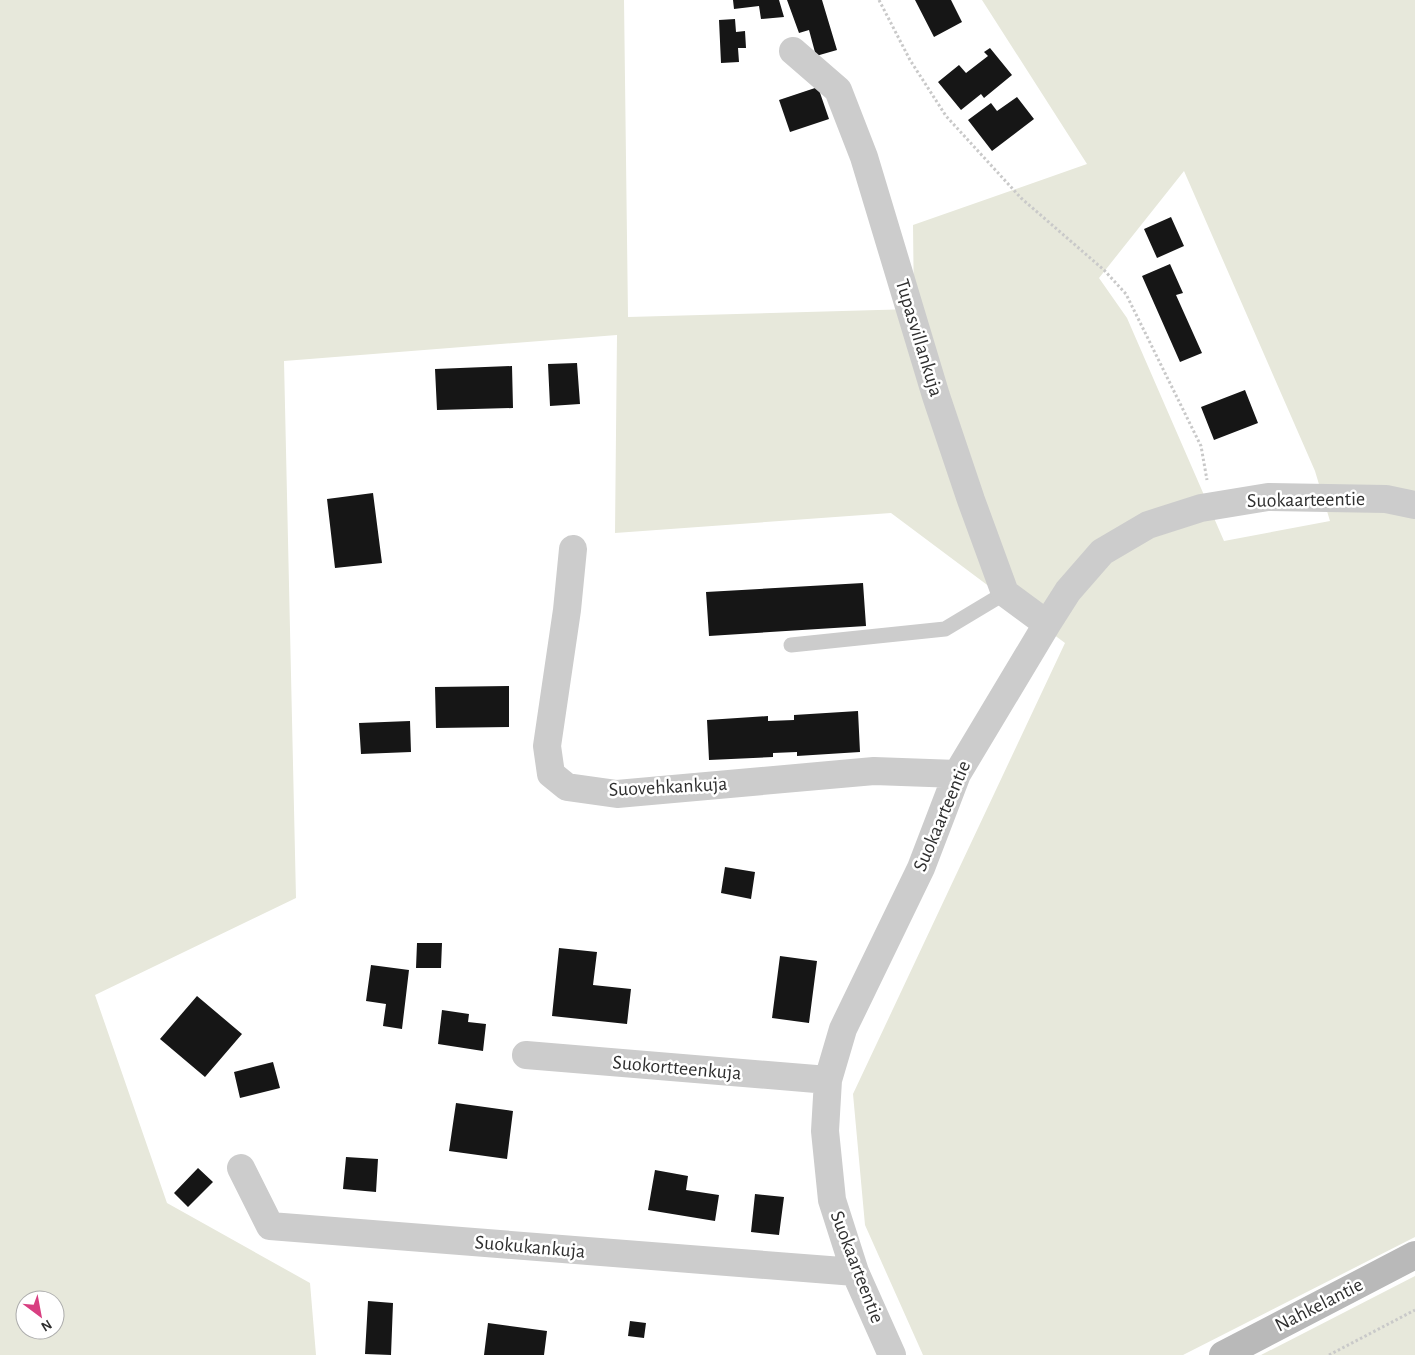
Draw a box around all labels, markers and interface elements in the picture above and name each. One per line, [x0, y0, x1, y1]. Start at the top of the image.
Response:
street label: Tupasvillankuja [892, 277, 946, 399]
street label: Suokaarteentie [1247, 489, 1365, 511]
street label: Suokaarteentie [910, 758, 974, 874]
street label: Suovehkankuja [608, 774, 728, 800]
street label: Suokortteenkuja [612, 1052, 742, 1084]
street label: Suokaarteentie [826, 1208, 888, 1326]
street label: Suokukankuja [474, 1232, 586, 1262]
street label: Nahkelantie [1272, 1274, 1366, 1336]
north arrow [15, 1290, 65, 1340]
text: N [39, 1317, 54, 1334]

